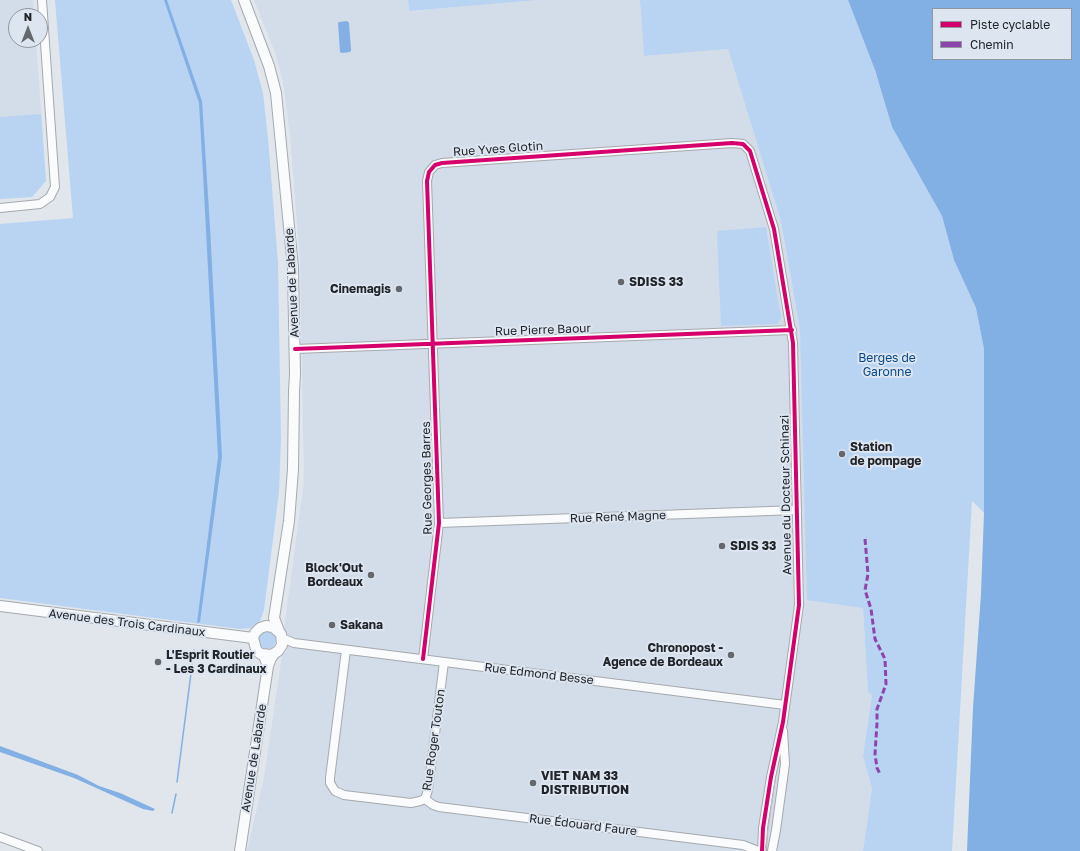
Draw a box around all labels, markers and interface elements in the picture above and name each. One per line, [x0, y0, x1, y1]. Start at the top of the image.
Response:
north arrow [8, 8, 48, 48]
legend [932, 8, 1072, 60]
text: N [24, 10, 32, 23]
text: Piste cyclable [970, 17, 1050, 32]
text: Chemin [970, 37, 1014, 52]
street label: Rue Yves Glotin [452, 139, 544, 159]
street label: Avenue de Labarde [282, 228, 302, 338]
place label: SDISS 33 [629, 275, 683, 289]
marker: SDISS 33 [616, 277, 626, 287]
place label: Cinemagis [330, 282, 391, 296]
marker: Cinemagis [394, 284, 404, 294]
street label: Rue Pierre Baour [495, 321, 591, 339]
park label: Berges de Garonne [858, 351, 916, 379]
street label: Avenue du Docteur Schinazi [777, 415, 795, 575]
street label: Rue Georges Barres [419, 421, 435, 535]
place label: Station de pompage [850, 440, 921, 468]
marker: Station de pompage [837, 449, 847, 459]
street label: Rue René Magne [570, 508, 666, 526]
place label: SDIS 33 [730, 539, 776, 553]
marker: SDIS 33 [717, 541, 727, 551]
place label: Block'Out Bordeaux [305, 561, 363, 589]
marker: Block'Out Bordeaux [366, 570, 376, 580]
street label: Avenue des Trois Cardinaux [48, 606, 206, 640]
place label: Sakana [340, 618, 383, 632]
marker: Sakana [327, 620, 337, 630]
place label: Chronopost - Agence de Bordeaux [603, 641, 723, 669]
place label: L'Esprit Routier - Les 3 Cardinaux [166, 648, 266, 676]
marker: Chronopost - Agence de Bordeaux [726, 650, 736, 660]
marker: L'Esprit Routier - Les 3 Cardinaux [153, 657, 163, 667]
street label: Rue Edmond Besse [484, 660, 594, 688]
street label: Rue Roger Touton [420, 688, 448, 792]
street label: Avenue de Labarde [238, 703, 270, 813]
place label: VIET NAM 33 DISTRIBUTION [541, 769, 629, 797]
marker: VIET NAM 33 DISTRIBUTION [528, 778, 538, 788]
street label: Rue Édouard Faure [528, 811, 638, 839]

